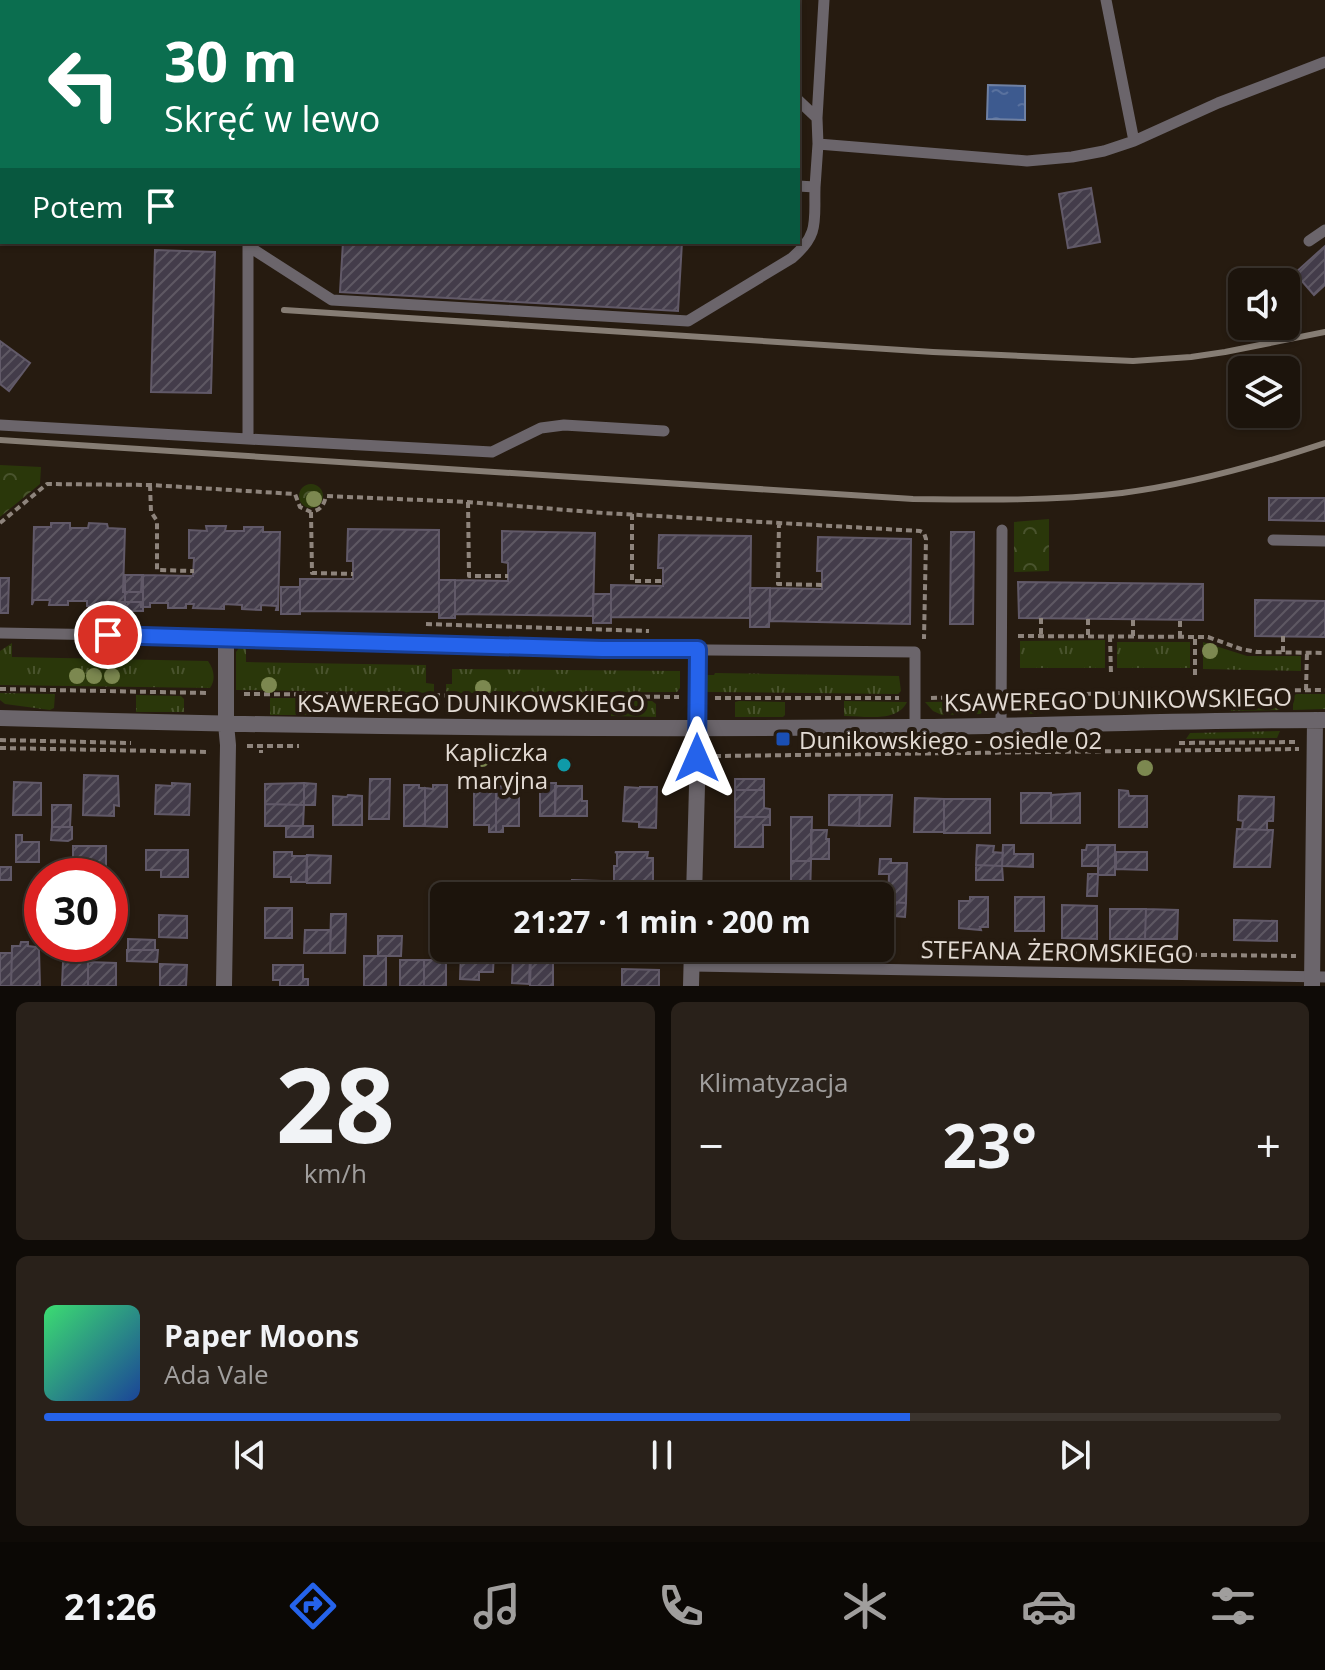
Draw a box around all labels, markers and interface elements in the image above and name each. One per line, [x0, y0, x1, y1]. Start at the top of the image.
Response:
text: 30 m [164, 22, 298, 98]
icon: left [32, 32, 136, 136]
text: Skręć w lewo [164, 94, 380, 143]
icon: arrive [139, 184, 183, 228]
text: Potem [32, 186, 123, 227]
map controls [1228, 268, 1300, 428]
button: sound [1228, 268, 1300, 340]
button: layers [1228, 356, 1300, 428]
pin [74, 601, 142, 669]
icon: arrive [86, 613, 130, 657]
street label: KSAWEREGO DUNIKOWSKIEGO [944, 679, 1292, 719]
street label: KSAWEREGO DUNIKOWSKIEGO [297, 686, 645, 719]
position arrow [655, 716, 739, 800]
place label: Dunikowskiego - osiedle 02 [799, 723, 1102, 756]
marker: Dunikowskiego - osiedle 02 [774, 730, 792, 748]
place label: Kapliczka maryjna [444, 735, 548, 796]
marker: Kapliczka maryjna [555, 756, 573, 774]
speed limit sign: 30 [24, 858, 128, 962]
text: 21:27 · 1 min · 200 m [513, 901, 811, 942]
street label: STEFANA ŻEROMSKIEGO [920, 932, 1194, 970]
text: 28 [276, 1032, 395, 1173]
text: Klimatyzacja [699, 1064, 848, 1100]
text: 23° [943, 1104, 1037, 1186]
text: − [699, 1115, 724, 1175]
text: + [1256, 1115, 1281, 1175]
text: km/h [304, 1155, 367, 1191]
text: Paper Moons [164, 1315, 359, 1356]
text: Ada Vale [164, 1356, 269, 1392]
icon: previous [228, 1433, 272, 1477]
icon: pause [640, 1433, 684, 1477]
icon: next [1053, 1433, 1097, 1477]
icon: directions [285, 1578, 341, 1634]
icon: music [469, 1578, 525, 1634]
icon: phone [653, 1578, 709, 1634]
icon: climate [837, 1578, 893, 1634]
icon: car [1021, 1578, 1077, 1634]
icon: filters [1205, 1578, 1261, 1634]
text: 21:26 [64, 1582, 157, 1631]

